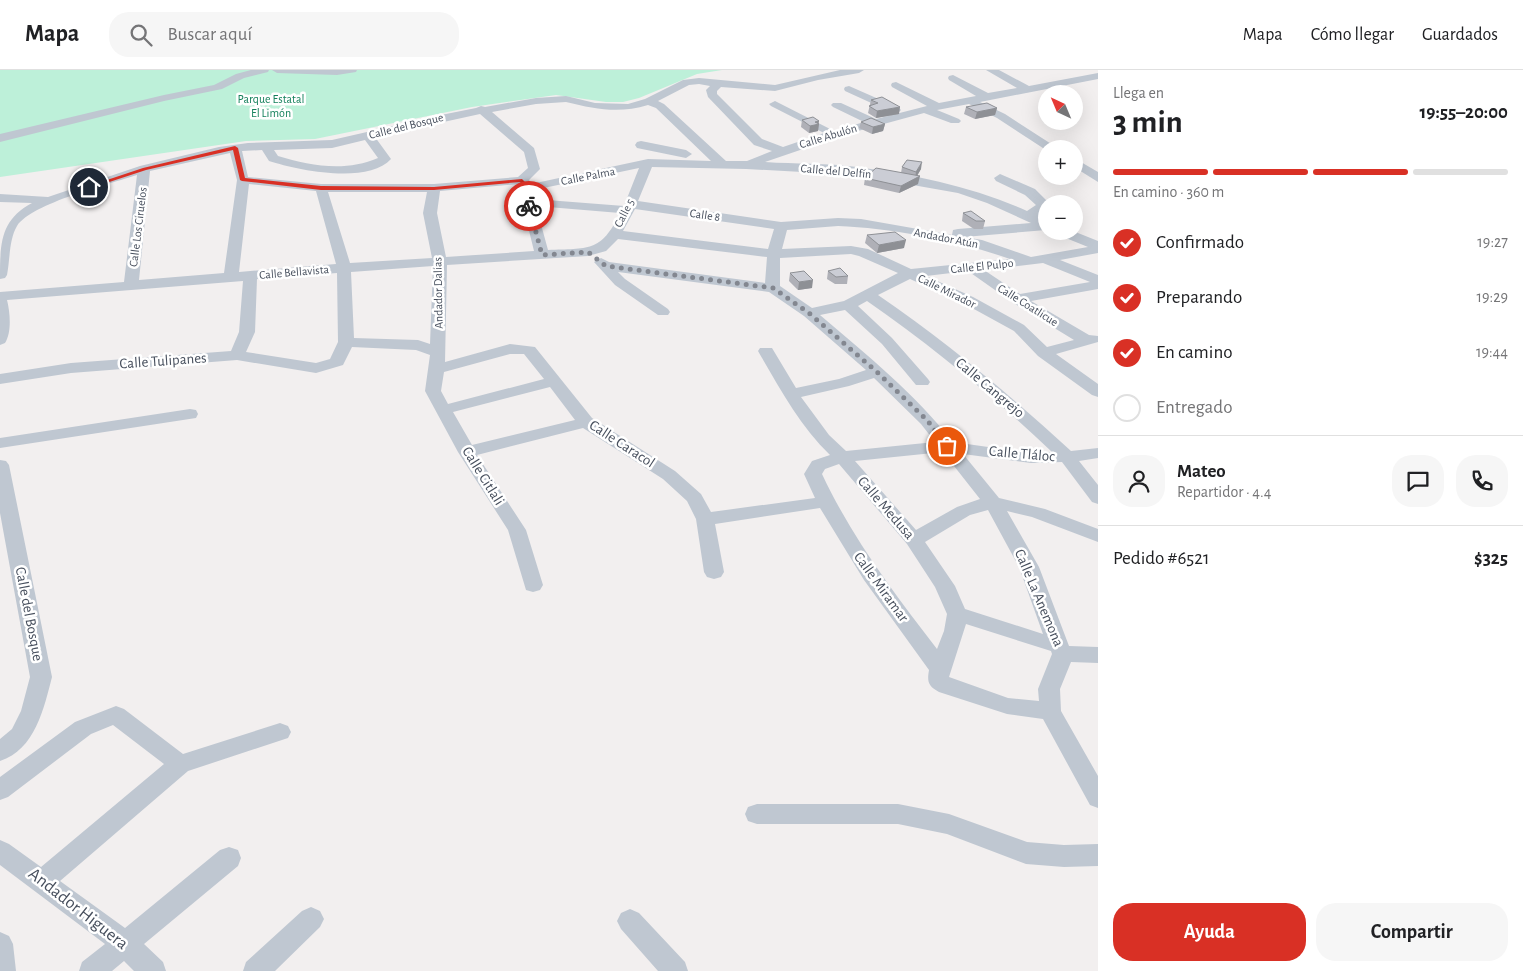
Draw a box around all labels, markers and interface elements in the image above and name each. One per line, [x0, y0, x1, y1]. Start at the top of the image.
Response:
search box [109, 12, 459, 57]
icon: search [127, 21, 155, 49]
text: Mapa [25, 22, 79, 46]
text: Buscar aquí [167, 25, 252, 44]
text: Mapa [1243, 26, 1283, 44]
text: Cómo llegar [1311, 26, 1394, 44]
text: Guardados [1422, 26, 1498, 44]
north arrow [1038, 85, 1082, 130]
map controls [1038, 85, 1083, 240]
text: Llega en [1113, 85, 1164, 101]
park label: Parque Estatal El Limón [238, 93, 304, 119]
text: 19:55–20:00 [1419, 103, 1508, 122]
text: 3 min [1113, 106, 1183, 138]
street label: Calle del Bosque [368, 111, 444, 141]
street label: Calle Abulón [798, 122, 858, 150]
button: + [1038, 140, 1083, 185]
street label: Calle del Delfín [800, 162, 872, 180]
street label: Calle Palma [560, 165, 616, 187]
pin [68, 166, 110, 208]
icon: home [75, 173, 103, 201]
courier [504, 181, 554, 231]
text: En camino · 360 m [1113, 184, 1224, 200]
street label: Calle Los Ciruelos [127, 186, 149, 268]
icon: bike [515, 192, 543, 220]
button: − [1038, 195, 1083, 240]
street label: Calle 5 [612, 197, 636, 229]
street label: Calle 8 [689, 207, 721, 223]
street label: Andador Atún [913, 226, 979, 250]
icon: check [1113, 229, 1141, 257]
text: Confirmado [1156, 233, 1244, 252]
text: 19:27 [1477, 234, 1508, 250]
street label: Andador Dalias [431, 257, 445, 329]
street label: Calle El Pulpo [950, 257, 1014, 275]
street label: Calle Bellavista [259, 263, 330, 281]
street label: Calle Mirador [916, 272, 978, 310]
street label: Calle Coatlicue [996, 282, 1060, 328]
icon: check [1113, 284, 1141, 312]
text: Preparando [1156, 288, 1242, 307]
text: 19:29 [1477, 289, 1508, 305]
icon: check [1113, 339, 1141, 367]
text: En camino [1156, 343, 1233, 362]
text: 19:44 [1476, 344, 1508, 360]
street label: Calle Tulipanes [119, 350, 207, 372]
street label: Calle Cangrejo [953, 355, 1027, 421]
text: Entregado [1156, 398, 1232, 417]
street label: Calle Caracol [587, 417, 657, 471]
pin [926, 425, 968, 467]
icon: bag [933, 432, 961, 460]
street label: Calle Citlali [459, 444, 507, 508]
street label: Calle Tláloc [988, 444, 1056, 464]
button: person [1113, 455, 1165, 507]
button: chat [1392, 455, 1444, 507]
button: phone [1456, 455, 1508, 507]
text: Mateo [1177, 462, 1226, 481]
street label: Calle Medusa [855, 474, 917, 542]
text: Repartidor · 4.4 [1177, 484, 1271, 500]
street label: Calle La Anemona [1012, 547, 1066, 649]
street label: Calle Miramar [851, 549, 911, 625]
text: Pedido #6521 [1113, 549, 1209, 568]
text: $325 [1474, 549, 1508, 568]
street label: Calle del Bosque [13, 566, 45, 662]
street label: Andador Higuera [25, 865, 131, 953]
button: Ayuda [1113, 903, 1306, 961]
button: Compartir [1316, 903, 1508, 961]

